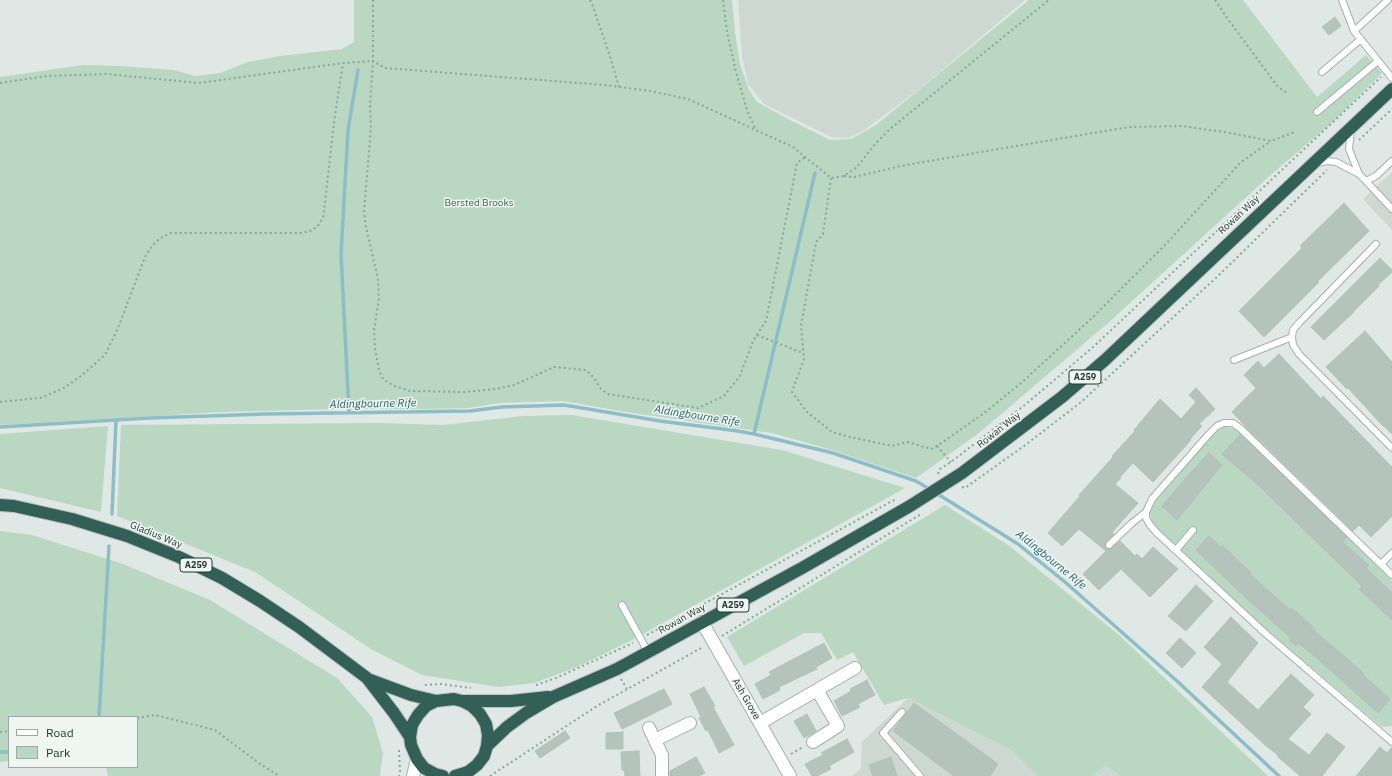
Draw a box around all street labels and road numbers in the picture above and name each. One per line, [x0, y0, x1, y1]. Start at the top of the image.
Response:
street label: Rowan Way [1216, 193, 1262, 237]
road number: A259 [1069, 370, 1101, 384]
street label: Rowan Way [975, 409, 1023, 451]
street label: Gladius Way [128, 519, 184, 551]
road number: A259 [180, 558, 212, 572]
road number: A259 [717, 598, 749, 612]
street label: Rowan Way [656, 601, 708, 637]
street label: Ash Grove [729, 676, 763, 722]

